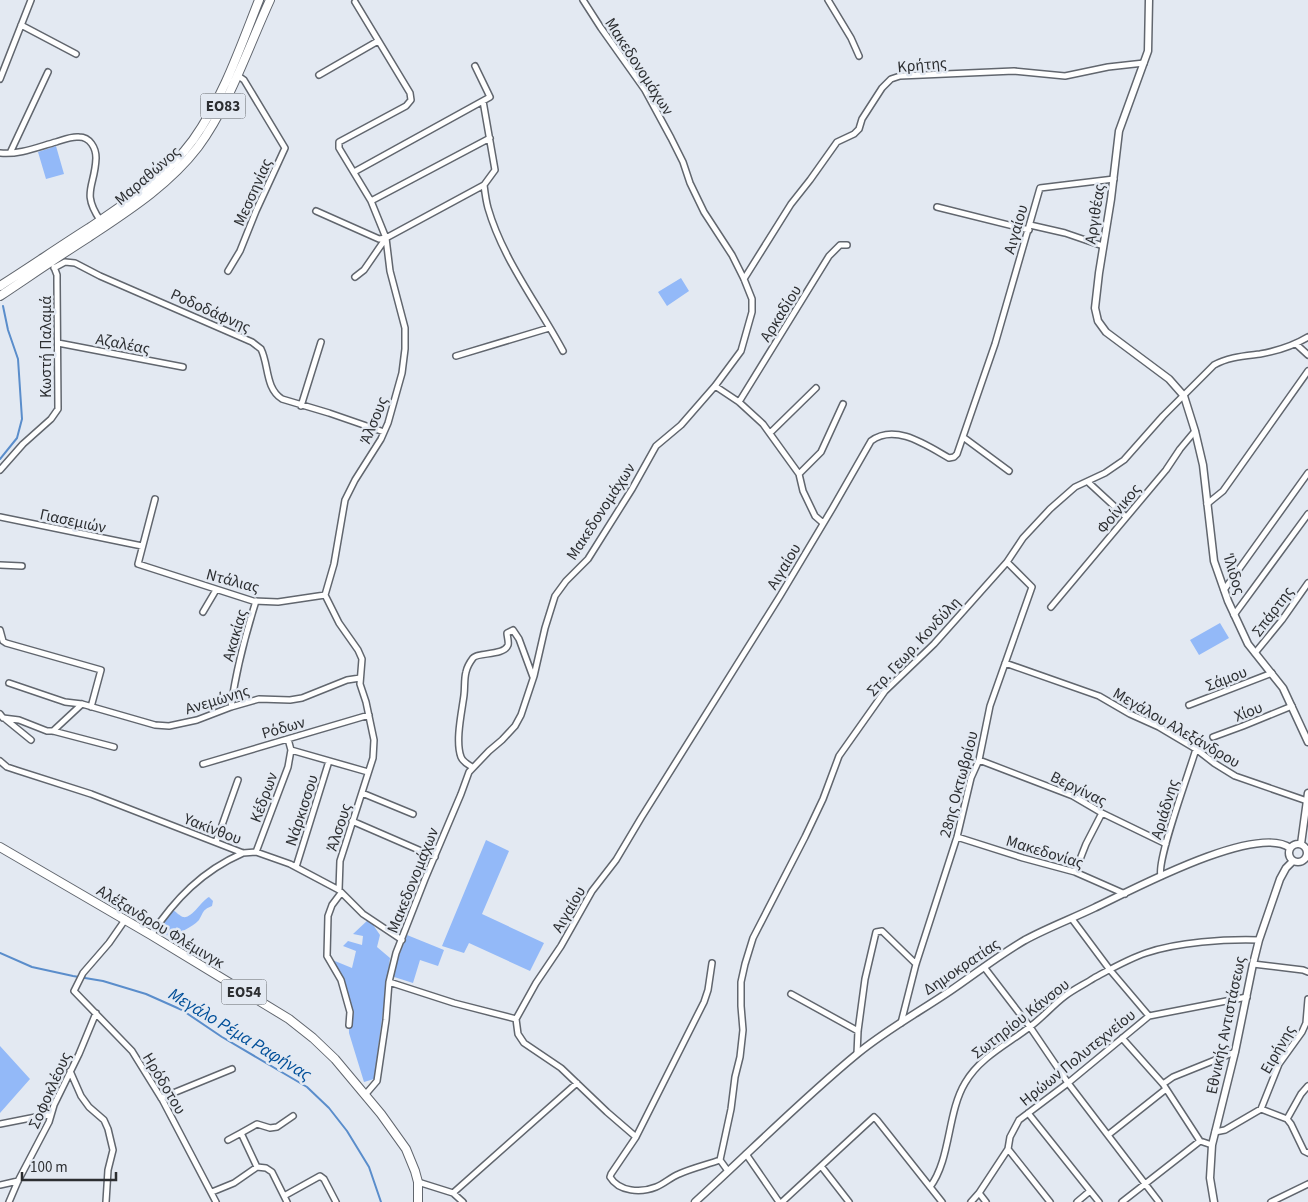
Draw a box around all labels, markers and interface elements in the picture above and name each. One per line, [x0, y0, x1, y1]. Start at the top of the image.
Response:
street label: Μακεδονομάχων [599, 14, 679, 120]
street label: Κρήτης [896, 52, 948, 78]
road number: ΕΟ83 [200, 94, 246, 118]
street label: Μαραθώνος [110, 141, 185, 210]
street label: Μεσσηνίας [228, 155, 278, 230]
street label: Αργιθέας [1079, 183, 1111, 246]
street label: Αιγαίου [998, 202, 1033, 257]
street label: Αρκαδίου [755, 281, 807, 346]
street label: Ροδοδάφνης [167, 283, 254, 338]
street label: Κωστή Παλαμά [35, 296, 57, 398]
street label: Αζαλέας [94, 328, 152, 360]
street label: Άλσους [355, 393, 393, 447]
street label: Μακεδονομάχων [561, 458, 641, 565]
street label: Φοίνικος [1091, 479, 1146, 538]
street label: Γιασεμιών [38, 503, 108, 539]
street label: Αιγαίου [761, 539, 806, 594]
street label: Ίλιδος [1217, 550, 1251, 597]
street label: Ντάλιας [204, 563, 262, 599]
street label: Σπάρτης [1247, 582, 1299, 641]
street label: Στρ. Γεωρ. Κονδύλη [862, 592, 966, 701]
street label: Ακακίας [217, 607, 253, 664]
street label: Σάμου [1202, 661, 1250, 697]
street label: Ανεμώνης [182, 680, 252, 720]
street label: Μεγάλου Αλεξάνδρου [1109, 682, 1244, 773]
street label: Χίου [1231, 696, 1266, 727]
street label: Ρόδων [259, 711, 308, 745]
street label: 28ης Οκτωβρίου [934, 728, 984, 840]
street label: Βεργίνας [1047, 766, 1111, 812]
street label: Κέδρων [245, 769, 283, 825]
street label: Νάρκισσου [280, 772, 324, 849]
street label: Αριάδνης [1145, 776, 1185, 842]
street label: Άλσους [321, 800, 357, 854]
street label: Υακίνθου [180, 807, 245, 850]
street label: Μακεδονομάχων [382, 824, 444, 936]
street label: Μακεδονίας [1003, 830, 1086, 874]
street label: Αλέξανδρου Φλέμινγκ [92, 880, 229, 974]
street label: Αιγαίου [547, 882, 591, 937]
street label: Δημοκρατίας [919, 933, 1004, 1001]
street label: Εθνικής Αντιστάσεως [1201, 954, 1251, 1096]
street label: Σωτηρίου Κάνσου [967, 974, 1074, 1064]
road number: ΕΟ54 [222, 980, 266, 1004]
water label: Μεγάλο Ρέμα Ραφήνας [164, 982, 316, 1087]
street label: Ηρώων Πολυτεχνείου [1015, 1004, 1140, 1111]
street label: Ειρήνης [1255, 1021, 1301, 1078]
street label: Σοφοκλέους [23, 1048, 77, 1132]
street label: Ηρόδοτου [137, 1049, 191, 1118]
scale bar [22, 1150, 116, 1182]
text: 100 m [30, 1157, 68, 1178]

